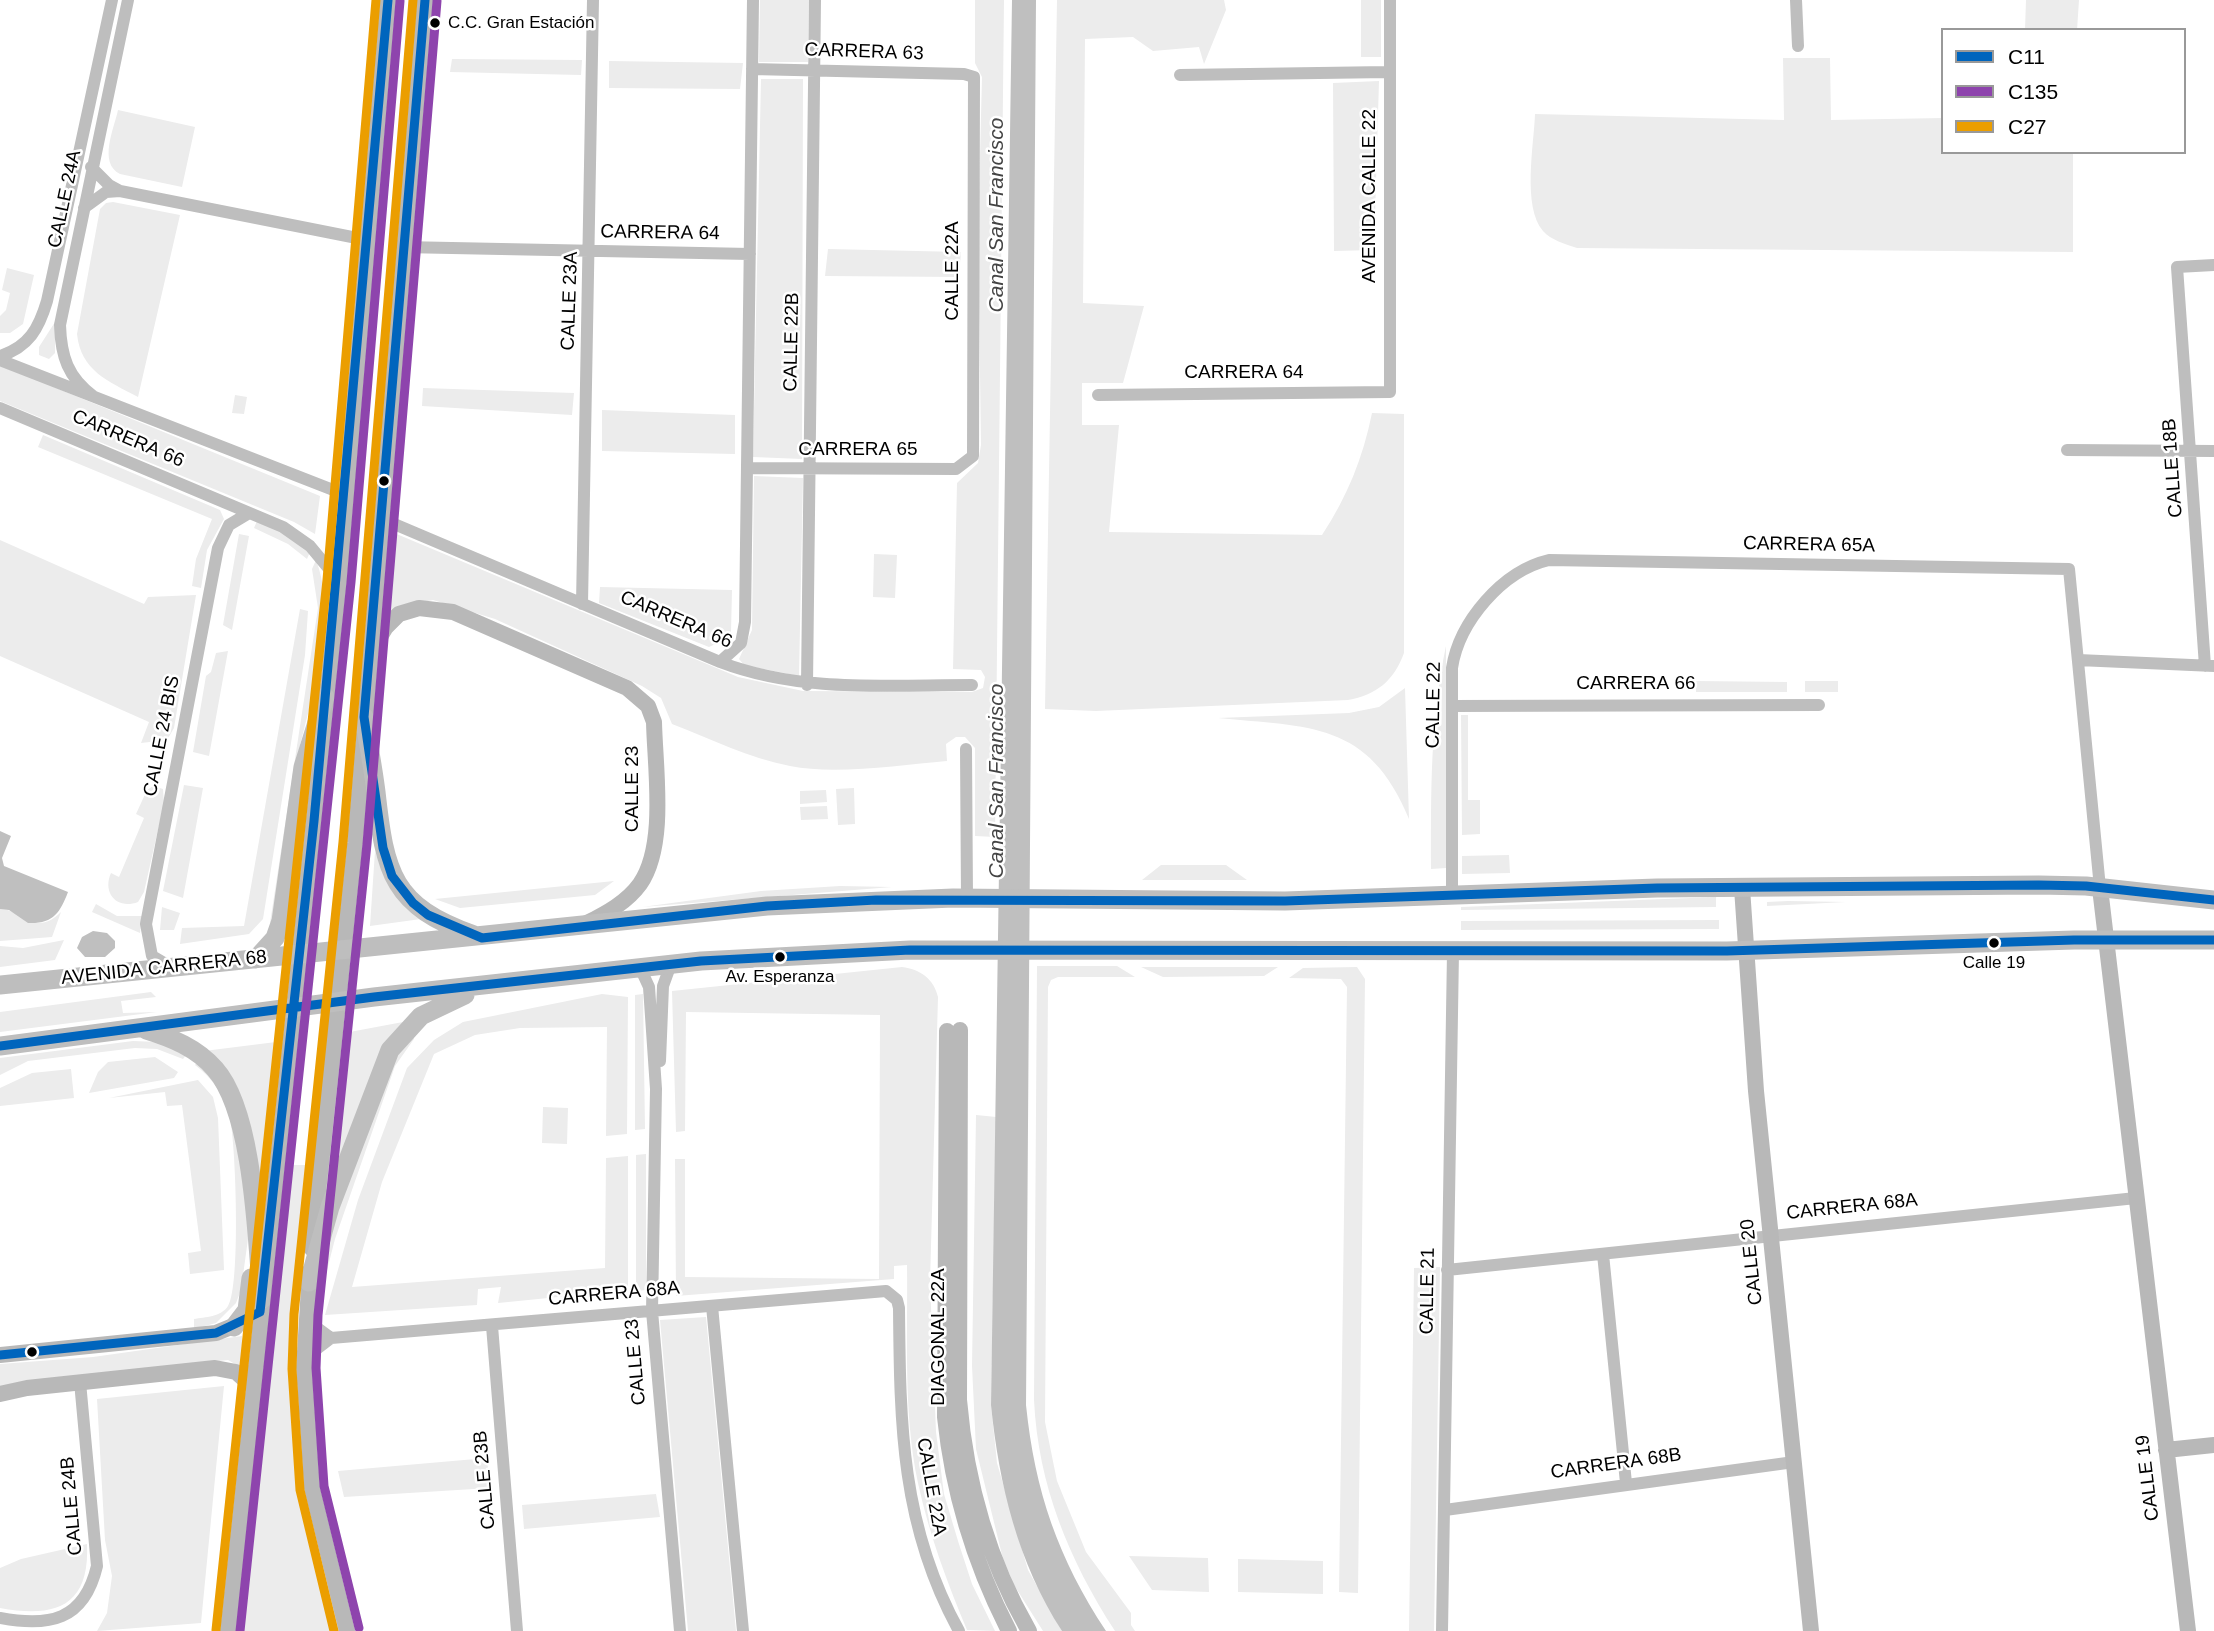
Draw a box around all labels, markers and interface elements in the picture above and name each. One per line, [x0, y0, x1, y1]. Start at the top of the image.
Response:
place label: C.C. Gran Estación [448, 13, 594, 33]
marker: C.C. Gran Estación [428, 16, 442, 30]
legend [1941, 28, 2186, 154]
street label: CARRERA 63 [804, 39, 924, 65]
text: C11 [2008, 45, 2045, 68]
text: C135 [2008, 80, 2058, 103]
street label: AVENIDA CALLE 22 [1359, 109, 1381, 283]
text: C27 [2008, 115, 2047, 138]
water label: Canal San Francisco [984, 118, 1010, 312]
street label: CALLE 24A [44, 148, 86, 250]
street label: CARRERA 64 [600, 221, 720, 245]
street label: CALLE 22A [942, 221, 964, 321]
street label: CALLE 23A [557, 251, 583, 351]
street label: CALLE 22B [780, 292, 804, 392]
street label: CARRERA 64 [1184, 362, 1304, 384]
street label: CARRERA 66 [69, 405, 187, 473]
street label: CALLE 18B [2158, 418, 2188, 518]
street label: CARRERA 65 [798, 439, 918, 461]
unlabelled marker [377, 474, 391, 488]
street label: CARRERA 65A [1743, 532, 1875, 558]
street label: CARRERA 66 [617, 586, 735, 654]
street label: CALLE 22 [1422, 662, 1446, 748]
street label: CARRERA 66 [1576, 673, 1696, 695]
street label: CALLE 24 BIS [139, 674, 185, 798]
water label: Canal San Francisco [984, 684, 1010, 878]
street label: CALLE 23 [622, 746, 644, 832]
marker: Calle 19 [1987, 936, 2001, 950]
street label: AVENIDA CARRERA 68 [60, 946, 268, 990]
marker: Av. Esperanza [773, 950, 787, 964]
place label: Calle 19 [1963, 953, 2025, 973]
place label: Av. Esperanza [726, 967, 834, 987]
street label: CARRERA 68A [1785, 1189, 1919, 1225]
street label: CALLE 20 [1736, 1218, 1768, 1306]
street label: CALLE 21 [1416, 1248, 1440, 1334]
street label: DIAGONAL 22A [928, 1268, 950, 1406]
street label: CARRERA 68A [547, 1277, 681, 1311]
street label: CALLE 23 [621, 1318, 651, 1406]
unlabelled marker [25, 1345, 39, 1359]
street label: CALLE 23B [469, 1430, 501, 1530]
street label: CALLE 19 [2131, 1434, 2165, 1522]
street label: CALLE 22A [911, 1436, 951, 1538]
street label: CARRERA 68B [1549, 1444, 1683, 1484]
street label: CALLE 24B [56, 1456, 88, 1556]

